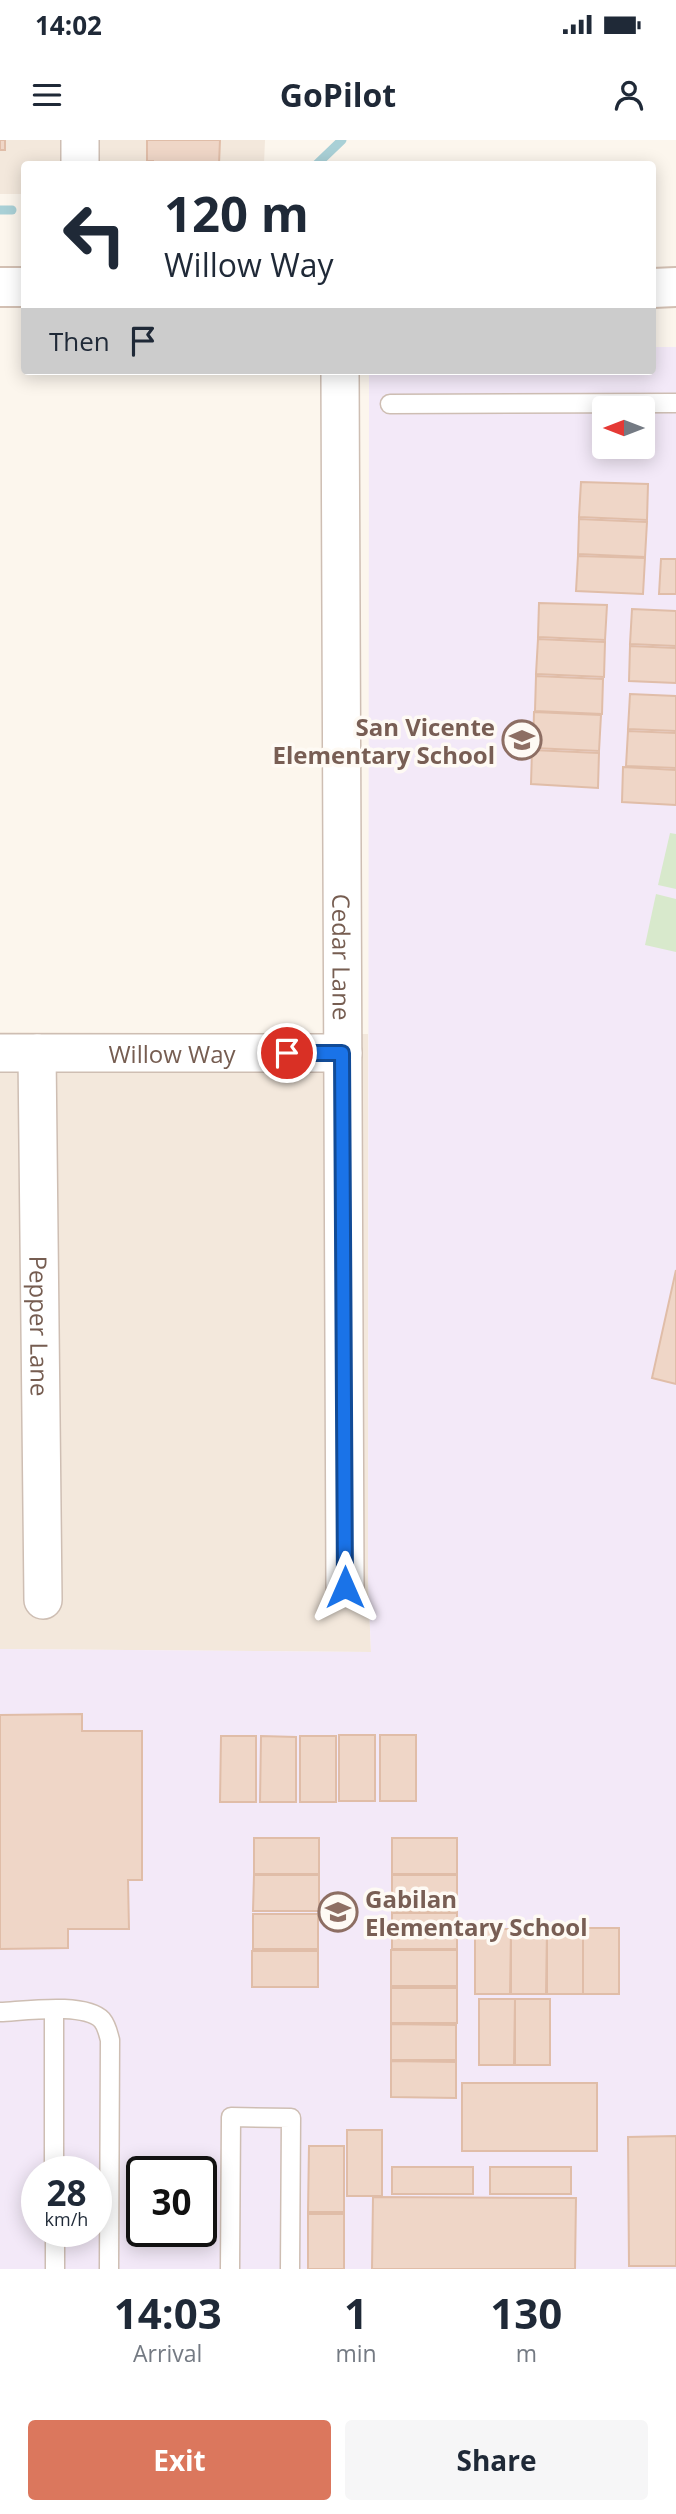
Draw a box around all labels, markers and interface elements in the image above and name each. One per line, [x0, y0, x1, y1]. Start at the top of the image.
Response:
text: 14:02 [35, 7, 102, 43]
text: GoPilot [280, 73, 396, 116]
icon: menu [28, 76, 66, 114]
icon: person [610, 76, 648, 114]
text: 120 m [164, 180, 309, 246]
icon: left [49, 189, 140, 280]
text: Willow Way [164, 243, 334, 286]
icon: arrive [124, 322, 162, 360]
text: Then [49, 323, 110, 359]
north arrow [592, 396, 654, 458]
map controls [592, 396, 655, 459]
place label: San Vicente Elementary School [272, 710, 495, 771]
school or university icon: San Vicente Elementary School [501, 719, 543, 761]
street label: Cedar Lane [326, 894, 359, 1020]
pin [257, 1023, 317, 1083]
icon: arrive [268, 1034, 306, 1072]
street label: Willow Way [108, 1037, 237, 1070]
street label: Pepper Lane [23, 1255, 57, 1397]
position arrow [308, 1550, 382, 1624]
place label: Gabilan Elementary School [365, 1882, 588, 1943]
school or university icon: Gabilan Elementary School [317, 1891, 359, 1933]
speed limit sign: 30 [126, 2156, 217, 2247]
text: 28 [46, 2169, 87, 2216]
text: km/h [45, 2207, 88, 2231]
text: 14:03 [114, 2284, 222, 2341]
text: 1 [344, 2284, 368, 2341]
text: 130 [490, 2284, 562, 2341]
text: Arrival [133, 2337, 202, 2369]
text: min [335, 2337, 377, 2369]
text: m [516, 2337, 537, 2369]
button: Exit [28, 2420, 331, 2500]
button: Share [345, 2420, 648, 2500]

